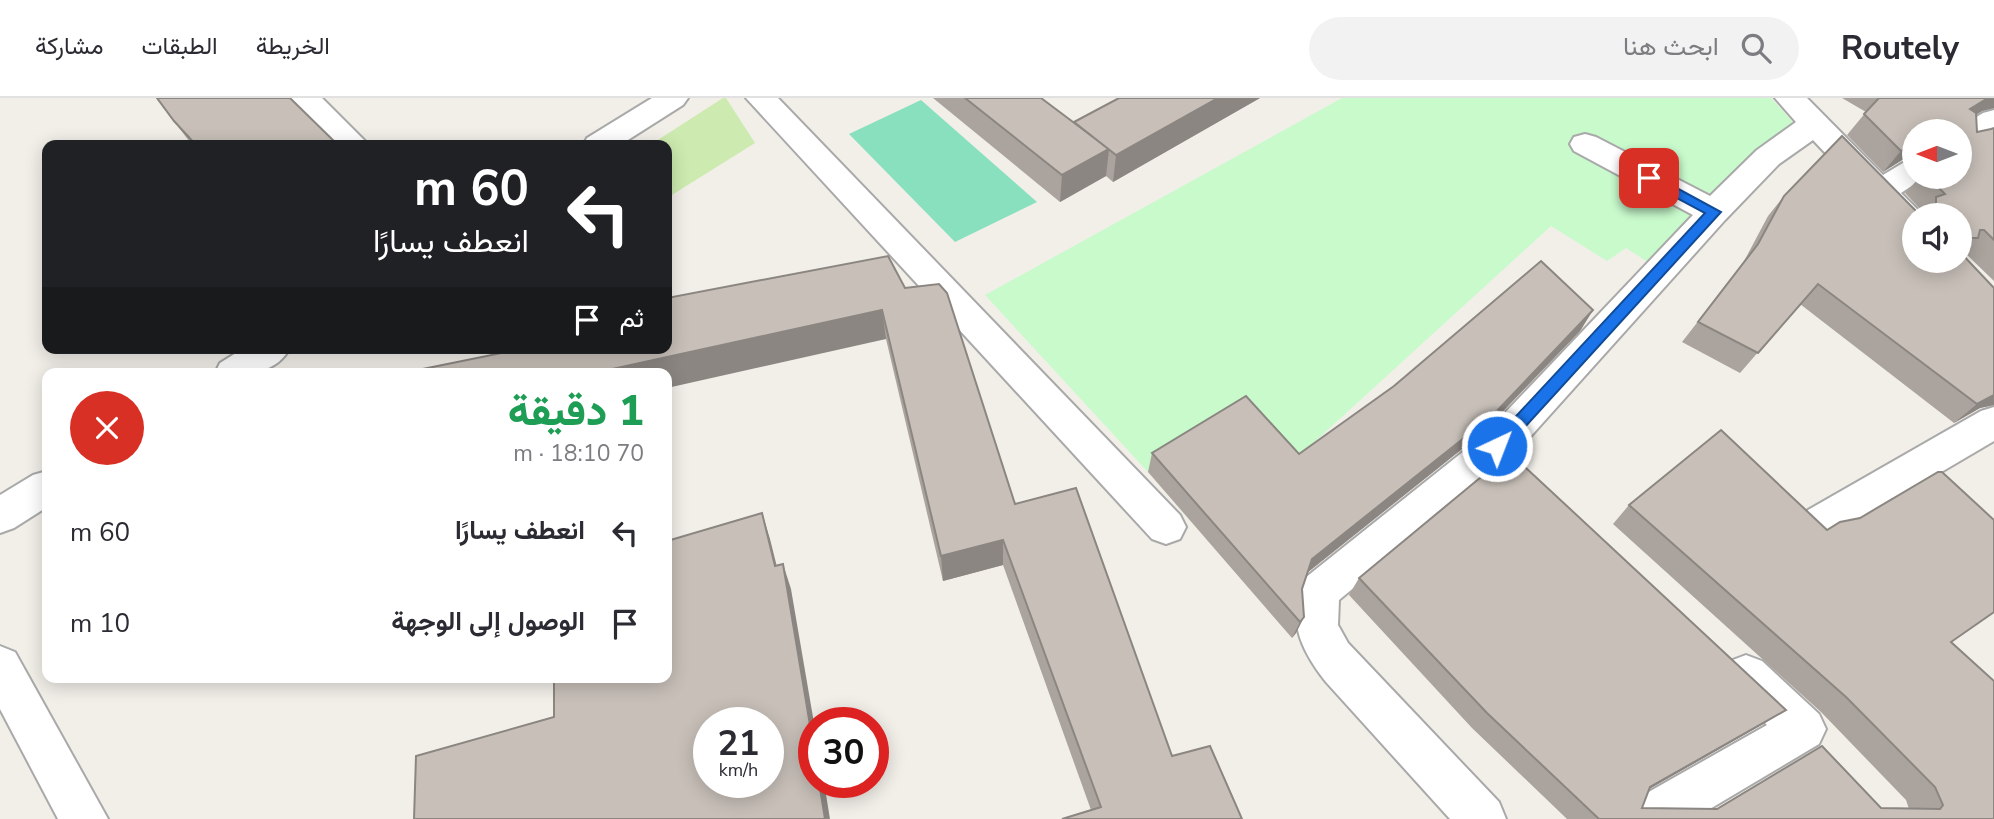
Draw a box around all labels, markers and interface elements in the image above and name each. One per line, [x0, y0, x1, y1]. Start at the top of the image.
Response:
search box [1309, 17, 1799, 80]
text: Routely [1841, 26, 1959, 71]
text: ابحث هنا [1623, 29, 1719, 64]
icon: search [1737, 29, 1775, 67]
text: مشاركة [35, 30, 103, 62]
text: الطبقات [141, 30, 218, 62]
text: الخريطة [256, 30, 330, 62]
north arrow [1902, 119, 1972, 189]
map controls [1902, 119, 1972, 273]
pin [1619, 148, 1679, 208]
text: 60 m [414, 155, 529, 222]
icon: arrive [1630, 159, 1668, 197]
icon: left [553, 168, 644, 259]
button: sound [1902, 203, 1972, 273]
text: انعطف يسارًا [373, 220, 529, 263]
icon: arrive [568, 301, 606, 339]
text: ثم [620, 301, 644, 336]
text: 1 دقيقة [508, 383, 644, 440]
button: close [70, 391, 144, 465]
position arrow [1460, 409, 1534, 483]
text: 70 m · 18:10 [513, 438, 644, 469]
text: انعطف يسارًا [455, 513, 585, 548]
icon: left [606, 514, 644, 552]
text: 60 m [70, 515, 130, 550]
text: الوصول إلى الوجهة [391, 604, 585, 639]
icon: arrive [606, 605, 644, 643]
text: 10 m [70, 606, 130, 641]
speed limit sign: 30 [798, 707, 889, 798]
text: 21 [717, 720, 760, 767]
text: km/h [719, 758, 758, 782]

